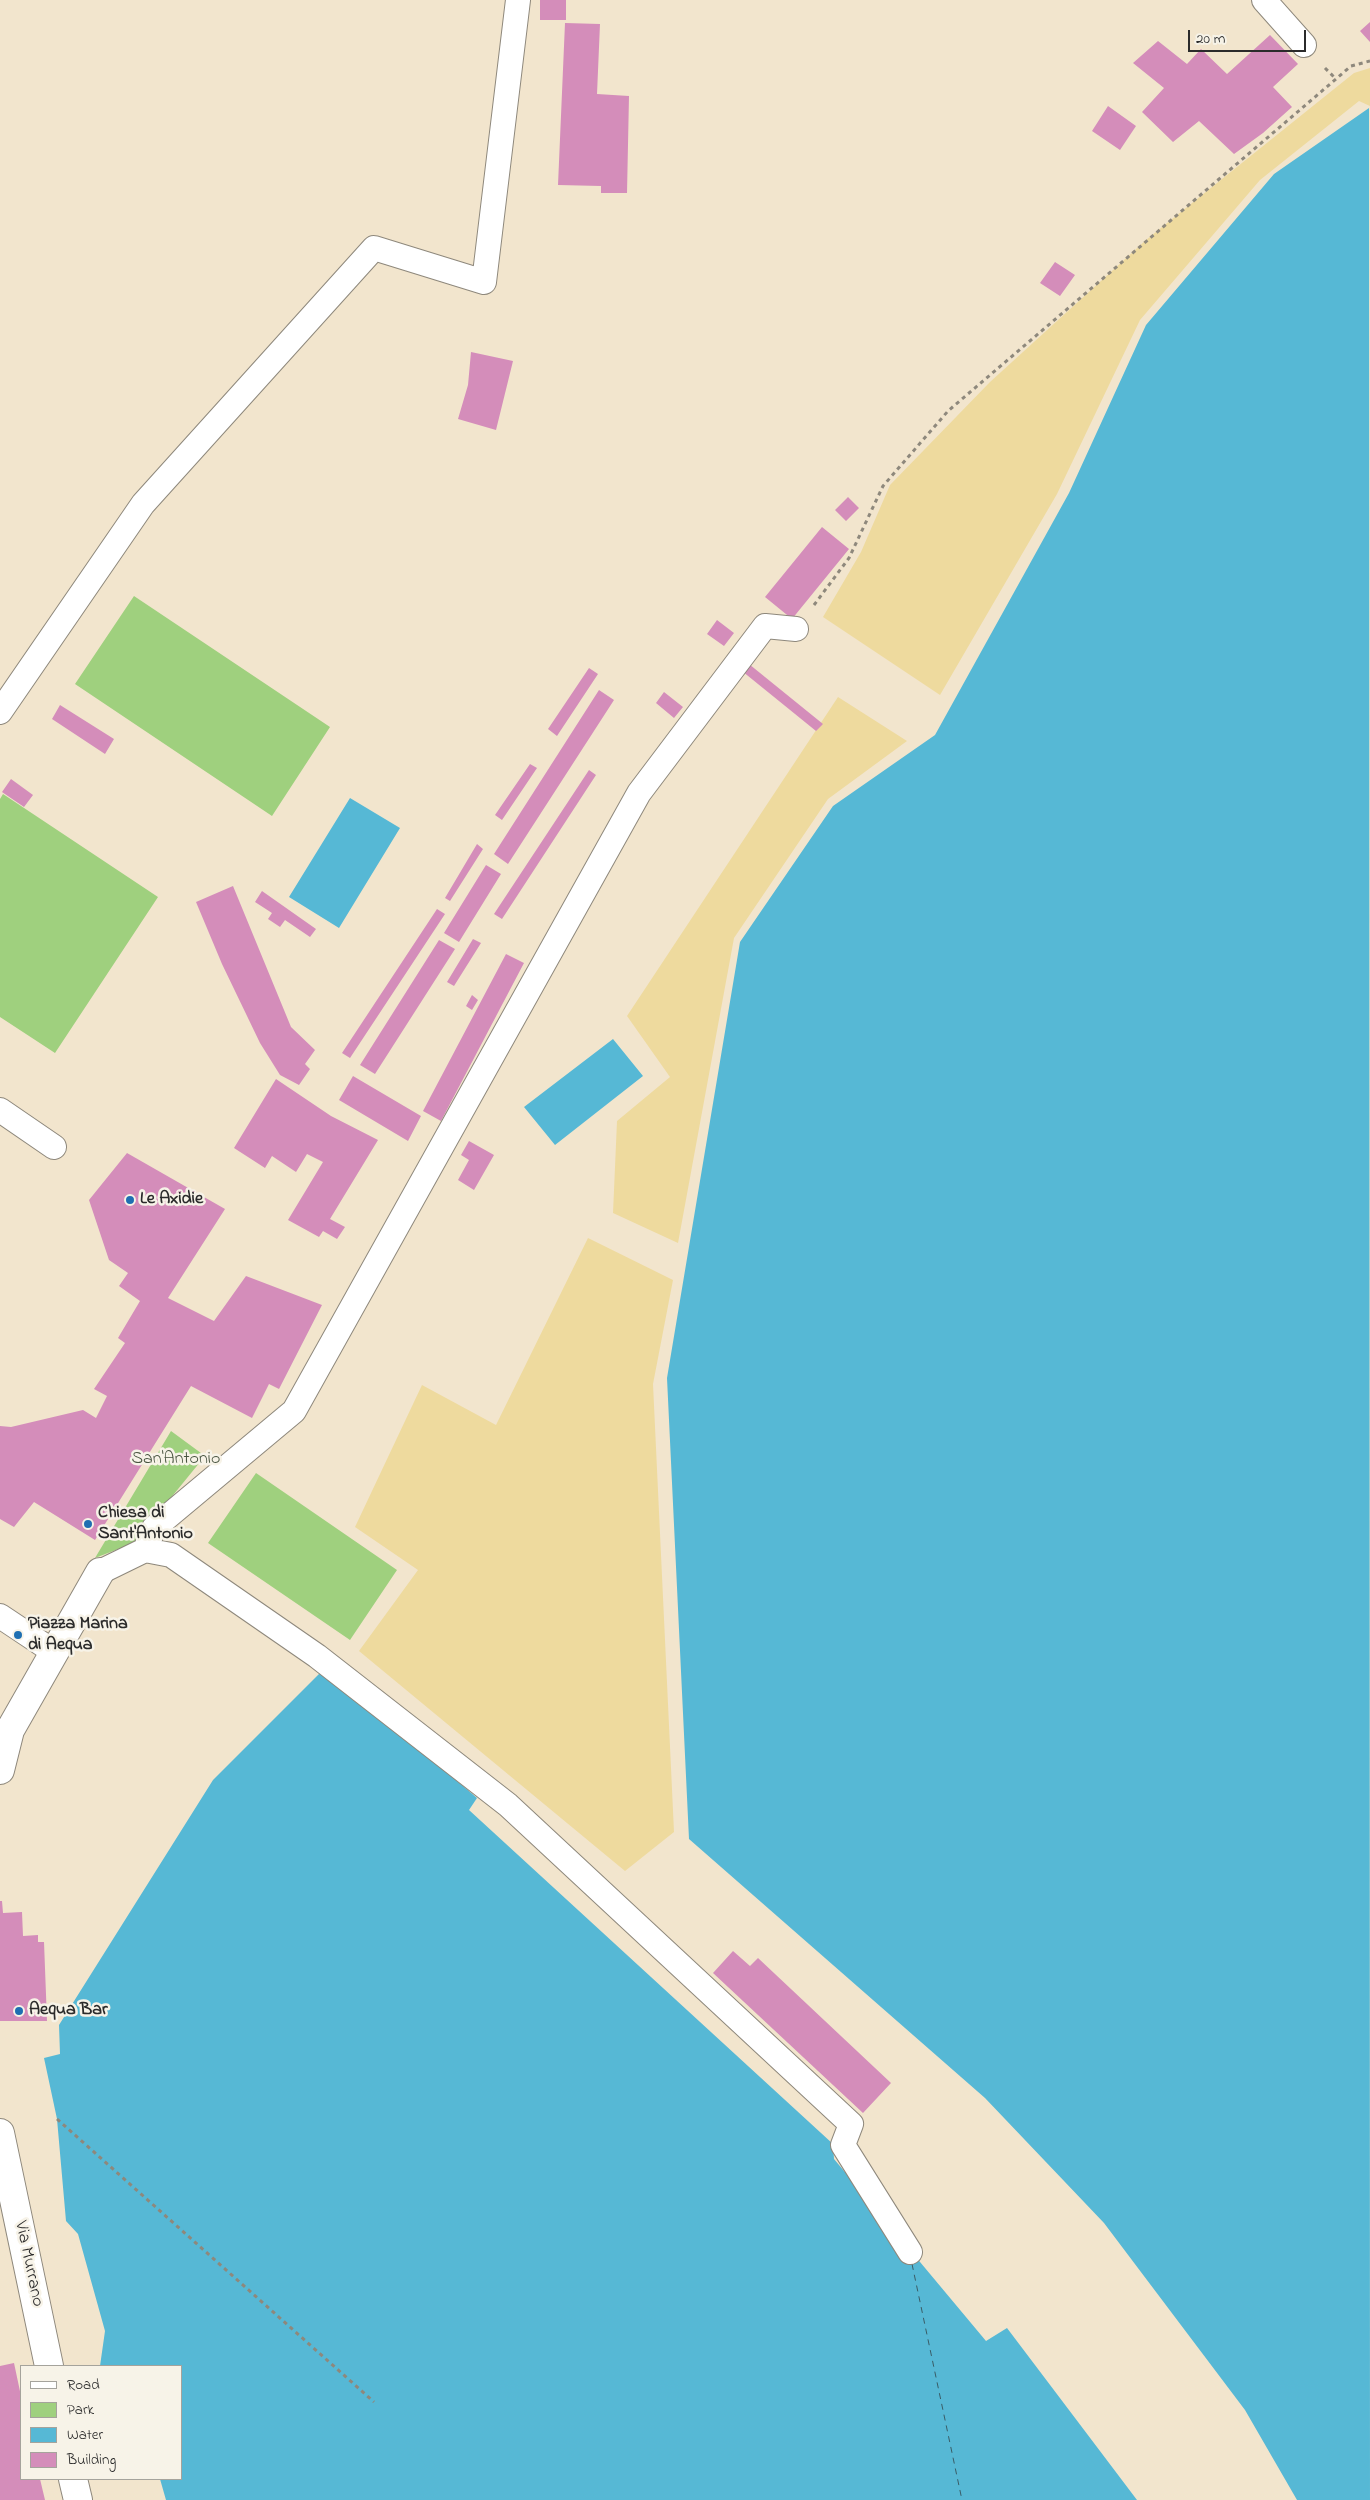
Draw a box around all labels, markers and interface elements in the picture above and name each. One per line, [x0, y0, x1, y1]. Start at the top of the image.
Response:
scale bar [1190, 20, 1308, 52]
text: 20 m [1196, 28, 1225, 50]
place label: Le Axidie [140, 1189, 203, 1211]
marker: Le Axidie [124, 1194, 136, 1206]
park label: San'Antonio [132, 1449, 220, 1471]
place label: Chiesa di Sant'Antonio [98, 1503, 193, 1546]
marker: Chiesa di Sant'Antonio [82, 1518, 94, 1530]
place label: Piazza Marina di Aequa [28, 1614, 128, 1656]
marker: Piazza Marina di Aequa [12, 1629, 24, 1641]
place label: Aequa Bar [29, 2000, 108, 2022]
marker: Aequa Bar [13, 2005, 25, 2017]
street label: Via Murrano [8, 2219, 48, 2309]
legend [20, 2365, 182, 2480]
text: Road [67, 2374, 100, 2396]
text: Park [67, 2399, 94, 2421]
text: Water [67, 2424, 103, 2446]
text: Building [67, 2449, 116, 2471]

